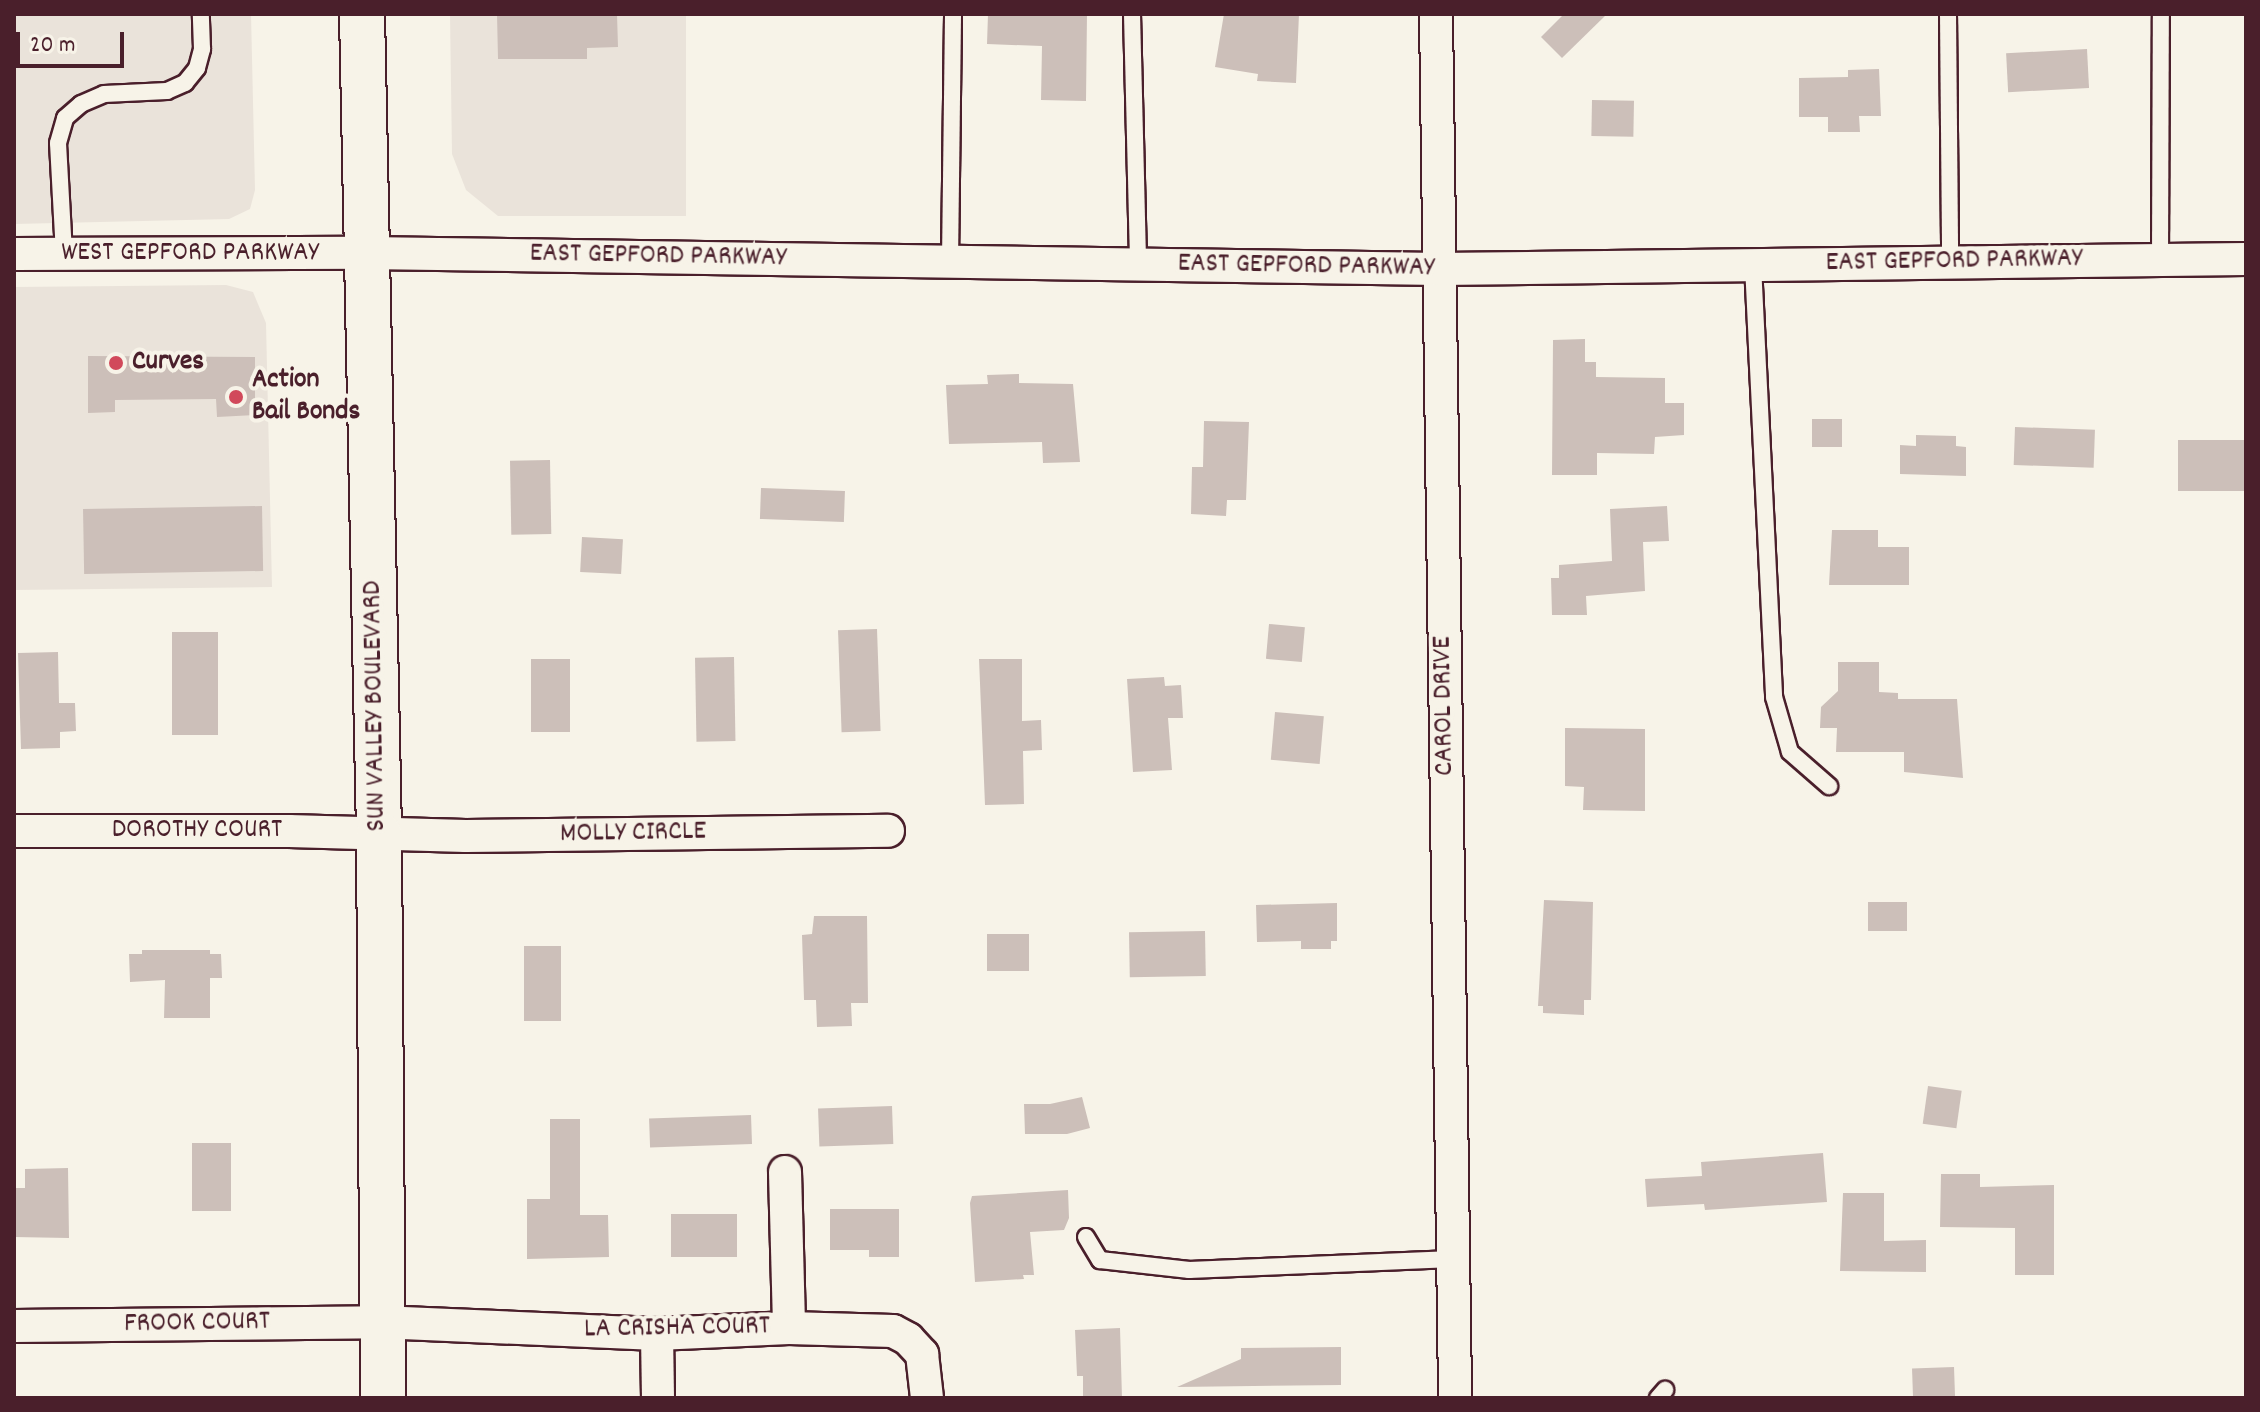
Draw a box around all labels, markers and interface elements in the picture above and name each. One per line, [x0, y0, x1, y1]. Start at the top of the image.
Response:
scale bar [20, 16, 128, 66]
text: 20 m [30, 29, 76, 63]
street label: WEST GEPFORD PARKWAY [61, 237, 319, 271]
street label: EAST GEPFORD PARKWAY [529, 238, 787, 276]
street label: EAST GEPFORD PARKWAY [1825, 243, 2083, 281]
street label: EAST GEPFORD PARKWAY [1177, 248, 1435, 286]
place label: Curves [132, 346, 204, 380]
marker: Curves [107, 354, 125, 372]
place label: Action Bail Bonds [252, 364, 360, 430]
marker: Action Bail Bonds [227, 388, 245, 406]
street label: SUN VALLEY BOULEVARD [357, 580, 395, 832]
street label: CAROL DRIVE [1427, 636, 1463, 776]
street label: DOROTHY COURT [112, 814, 282, 848]
street label: MOLLY CIRCLE [560, 816, 706, 852]
street label: FROOK COURT [124, 1306, 270, 1342]
street label: LA CRISHA COURT [584, 1311, 770, 1347]

